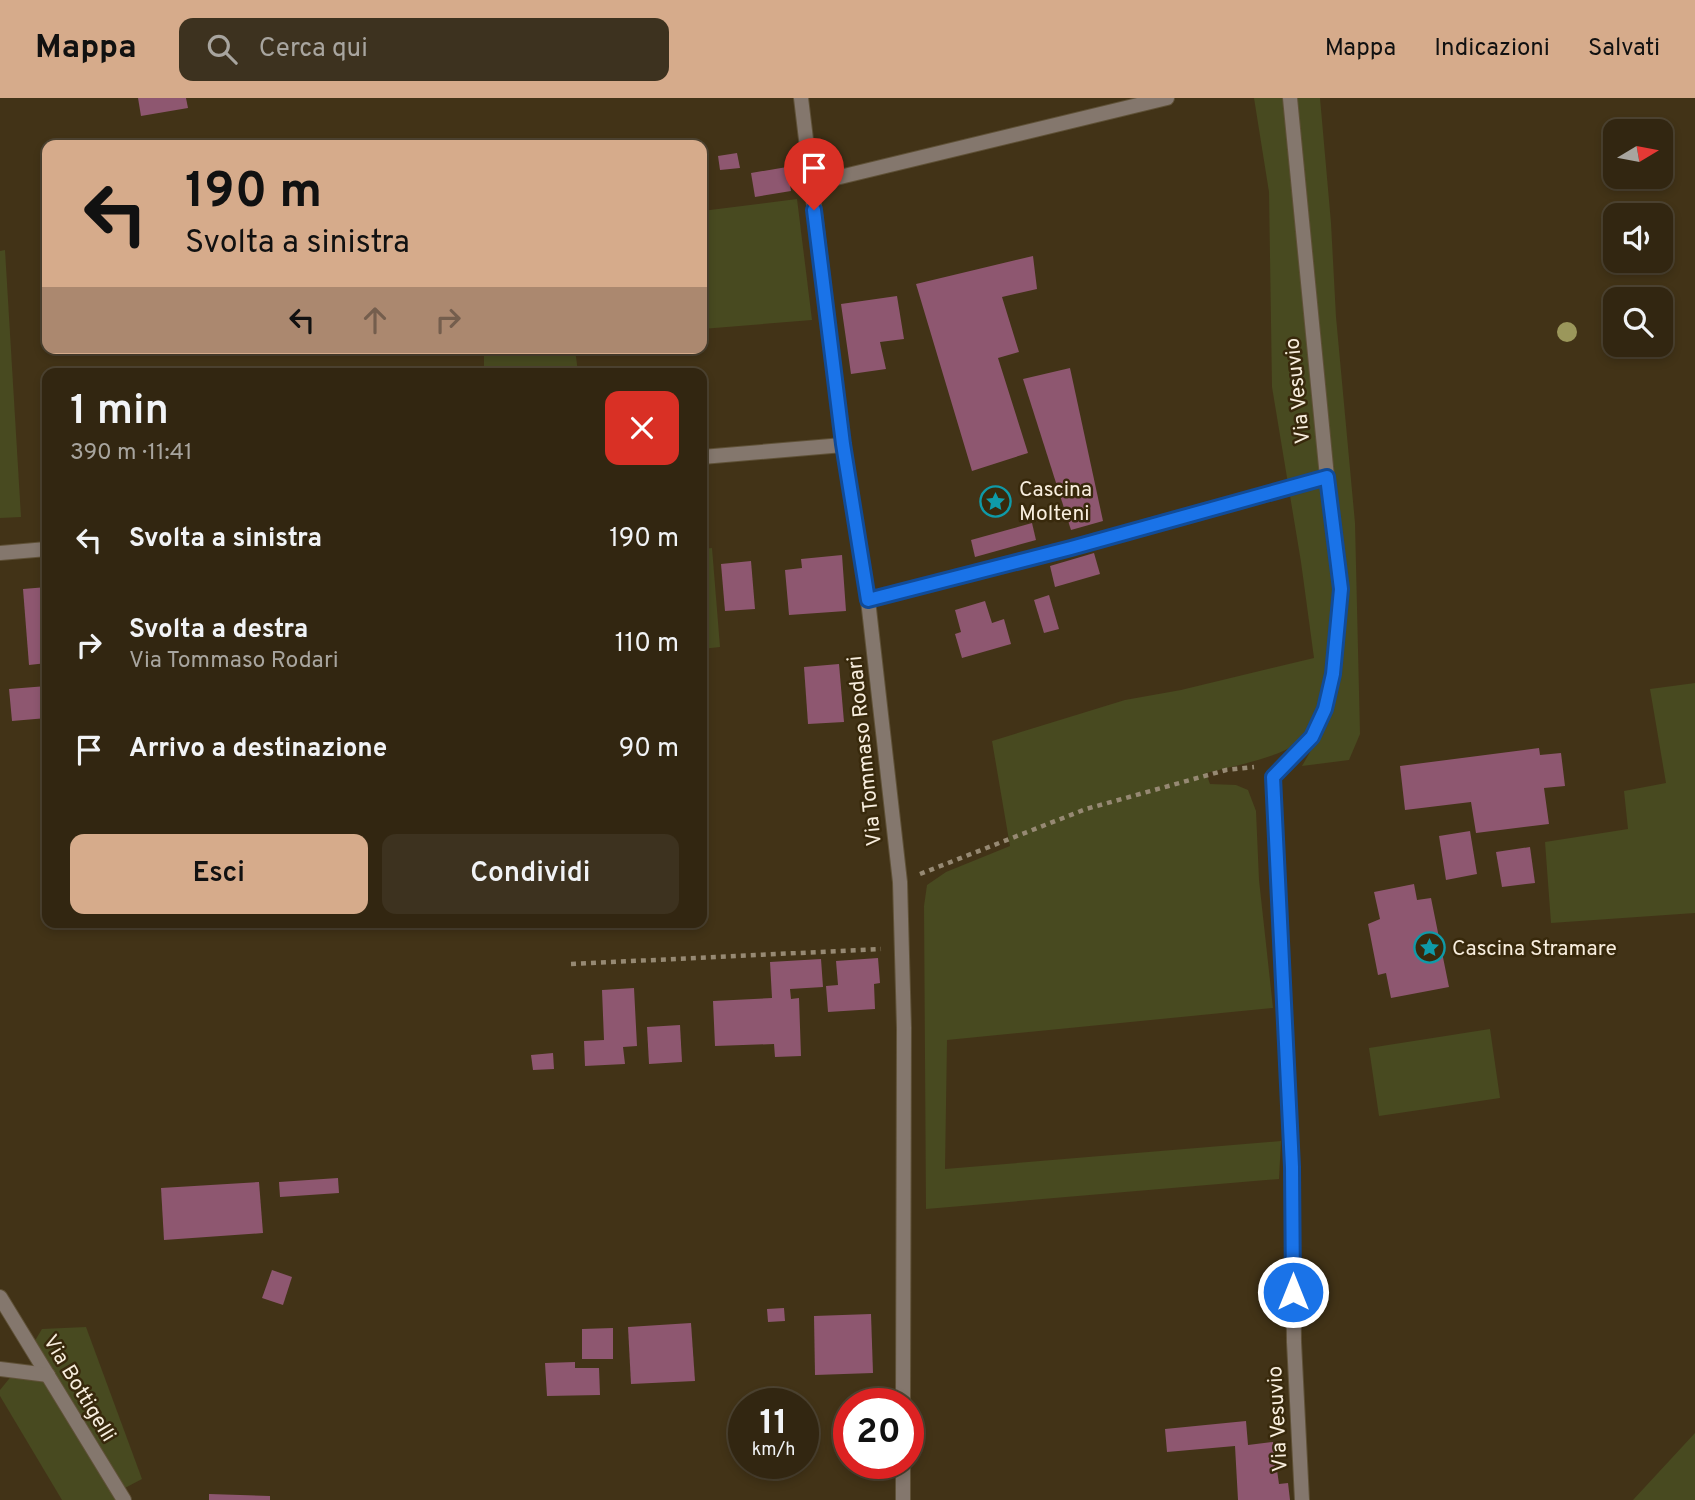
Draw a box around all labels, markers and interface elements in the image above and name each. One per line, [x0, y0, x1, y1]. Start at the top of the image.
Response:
search box [179, 18, 669, 81]
text: Mappa [35, 28, 137, 70]
icon: search [203, 30, 241, 68]
text: Cerca qui [259, 33, 368, 66]
text: Mappa [1325, 34, 1396, 64]
text: Indicazioni [1434, 34, 1550, 64]
text: Salvati [1588, 34, 1660, 64]
north arrow [1603, 119, 1673, 189]
map controls [1603, 119, 1673, 357]
pin [784, 138, 844, 210]
icon: arrive [795, 149, 833, 187]
text: 190 m [185, 163, 322, 225]
icon: left [70, 168, 161, 259]
button: sound [1603, 203, 1673, 273]
text: Svolta a sinistra [185, 224, 410, 264]
button: search [1603, 287, 1673, 357]
icon: left [283, 301, 321, 339]
icon: ahead [356, 301, 394, 339]
icon: right [429, 301, 467, 339]
street label: Via Vesuvio [1280, 337, 1317, 445]
text: 1 min [70, 386, 169, 439]
button: close [605, 391, 679, 465]
text: 390 m · 11:41 [70, 439, 193, 468]
place label: Cascina Molteni [1019, 477, 1092, 528]
place icon: Cascina Molteni [979, 484, 1013, 518]
icon: left [70, 521, 108, 559]
text: Svolta a sinistra [129, 523, 322, 556]
text: 190 m [609, 523, 679, 556]
text: Svolta a destra [129, 614, 308, 647]
icon: right [70, 626, 108, 664]
text: 110 m [615, 628, 679, 661]
text: Via Tommaso Rodari [129, 647, 339, 676]
street label: Via Tommaso Rodari [842, 654, 889, 847]
icon: arrive [70, 731, 108, 769]
text: Arrivo a destinazione [129, 733, 387, 766]
text: 90 m [619, 733, 679, 766]
button: Esci [70, 834, 368, 914]
button: Condividi [382, 834, 679, 914]
place icon: Cascina Stramare [1412, 931, 1446, 965]
place label: Cascina Stramare [1452, 936, 1617, 963]
position arrow [1256, 1255, 1330, 1329]
street label: Via Bottigelli [36, 1330, 121, 1447]
street label: Via Vesuvio [1262, 1365, 1295, 1473]
speed limit sign: 20 [833, 1388, 924, 1479]
text: 11 [760, 1402, 788, 1446]
text: km/h [752, 1439, 795, 1462]

